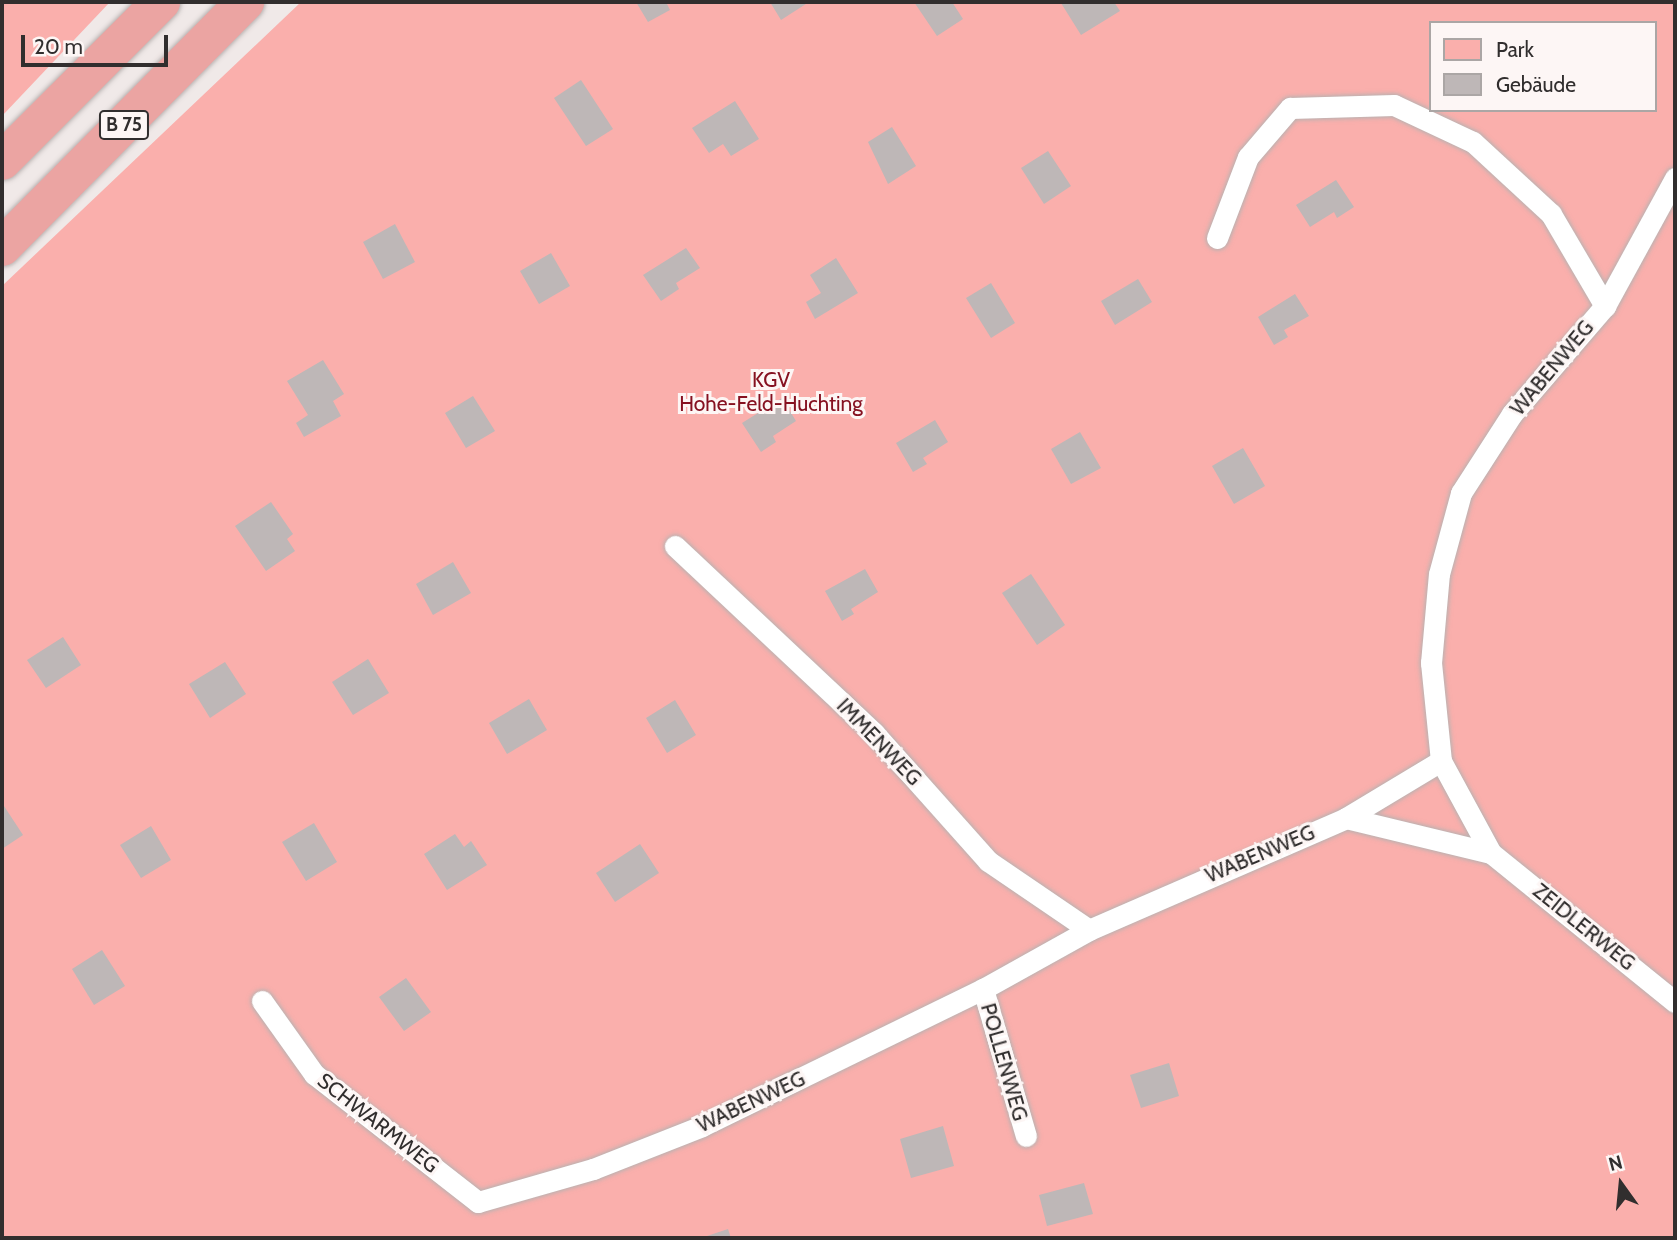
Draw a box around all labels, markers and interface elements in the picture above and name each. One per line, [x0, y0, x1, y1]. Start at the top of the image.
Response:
scale bar [24, 21, 172, 65]
legend [1428, 21, 1656, 112]
text: 20 m [34, 34, 83, 59]
text: Park [1496, 37, 1534, 62]
text: Gebäude [1496, 72, 1576, 97]
road number: B 75 [98, 110, 150, 140]
street label: WABENWEG [1505, 315, 1599, 421]
park label: KGV Hohe-Feld-Huchting [679, 367, 863, 417]
street label: IMMENWEG [831, 693, 927, 791]
street label: WABENWEG [1202, 820, 1318, 888]
street label: ZEIDLERWEG [1528, 878, 1640, 976]
street label: POLLENWEG [975, 1000, 1033, 1124]
street label: WABENWEG [693, 1066, 809, 1138]
street label: SCHWARMWEG [312, 1068, 444, 1178]
north arrow [1586, 1149, 1656, 1219]
text: N [1606, 1150, 1625, 1176]

